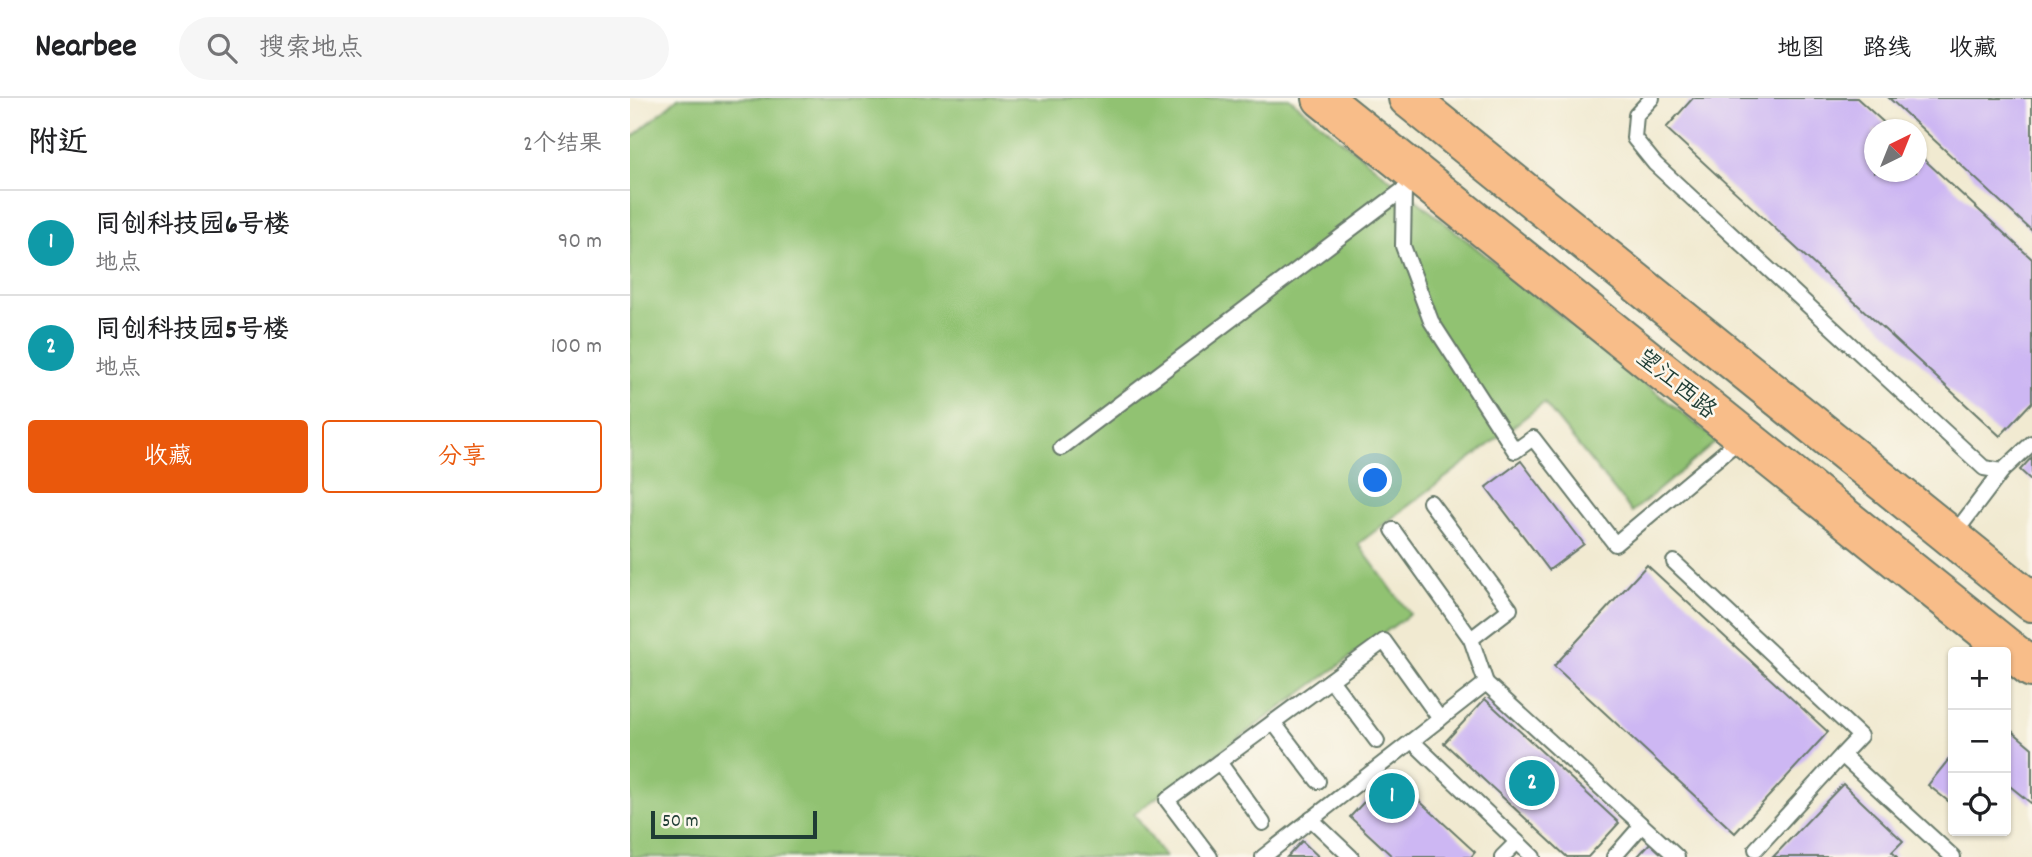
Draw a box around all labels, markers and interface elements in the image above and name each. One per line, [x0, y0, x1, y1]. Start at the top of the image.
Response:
search box [179, 17, 669, 80]
text: Nearbee [35, 25, 137, 72]
icon: search [203, 29, 241, 67]
text: 搜索地点 [259, 31, 363, 68]
text: 地图 [1777, 33, 1825, 67]
text: 路线 [1863, 33, 1911, 67]
text: 收藏 [1949, 33, 1997, 67]
north arrow [1864, 119, 1927, 182]
text: 附近 [28, 124, 88, 167]
text: 2个结果 [523, 129, 602, 162]
text: 同创科技园6号楼 [95, 208, 290, 245]
text: 1 [48, 226, 54, 259]
text: 90 m [558, 226, 602, 259]
text: 地点 [95, 248, 141, 281]
text: 同创科技园5号楼 [95, 313, 289, 350]
text: 2 [46, 331, 56, 364]
text: 100 m [551, 331, 602, 364]
street label: 望江西路 [1627, 342, 1723, 429]
text: 地点 [95, 353, 141, 386]
button: 收藏 [28, 420, 308, 493]
button: 分享 [322, 420, 602, 493]
your location [1358, 463, 1392, 497]
map controls [1948, 647, 2011, 836]
button: + [1948, 647, 2011, 710]
button: − [1948, 710, 2011, 773]
pin: 2 [1509, 757, 1555, 809]
pin: 1 [1369, 770, 1415, 822]
button: locate [1948, 773, 2011, 836]
scale bar [651, 808, 817, 840]
text: 50 m [662, 809, 699, 836]

